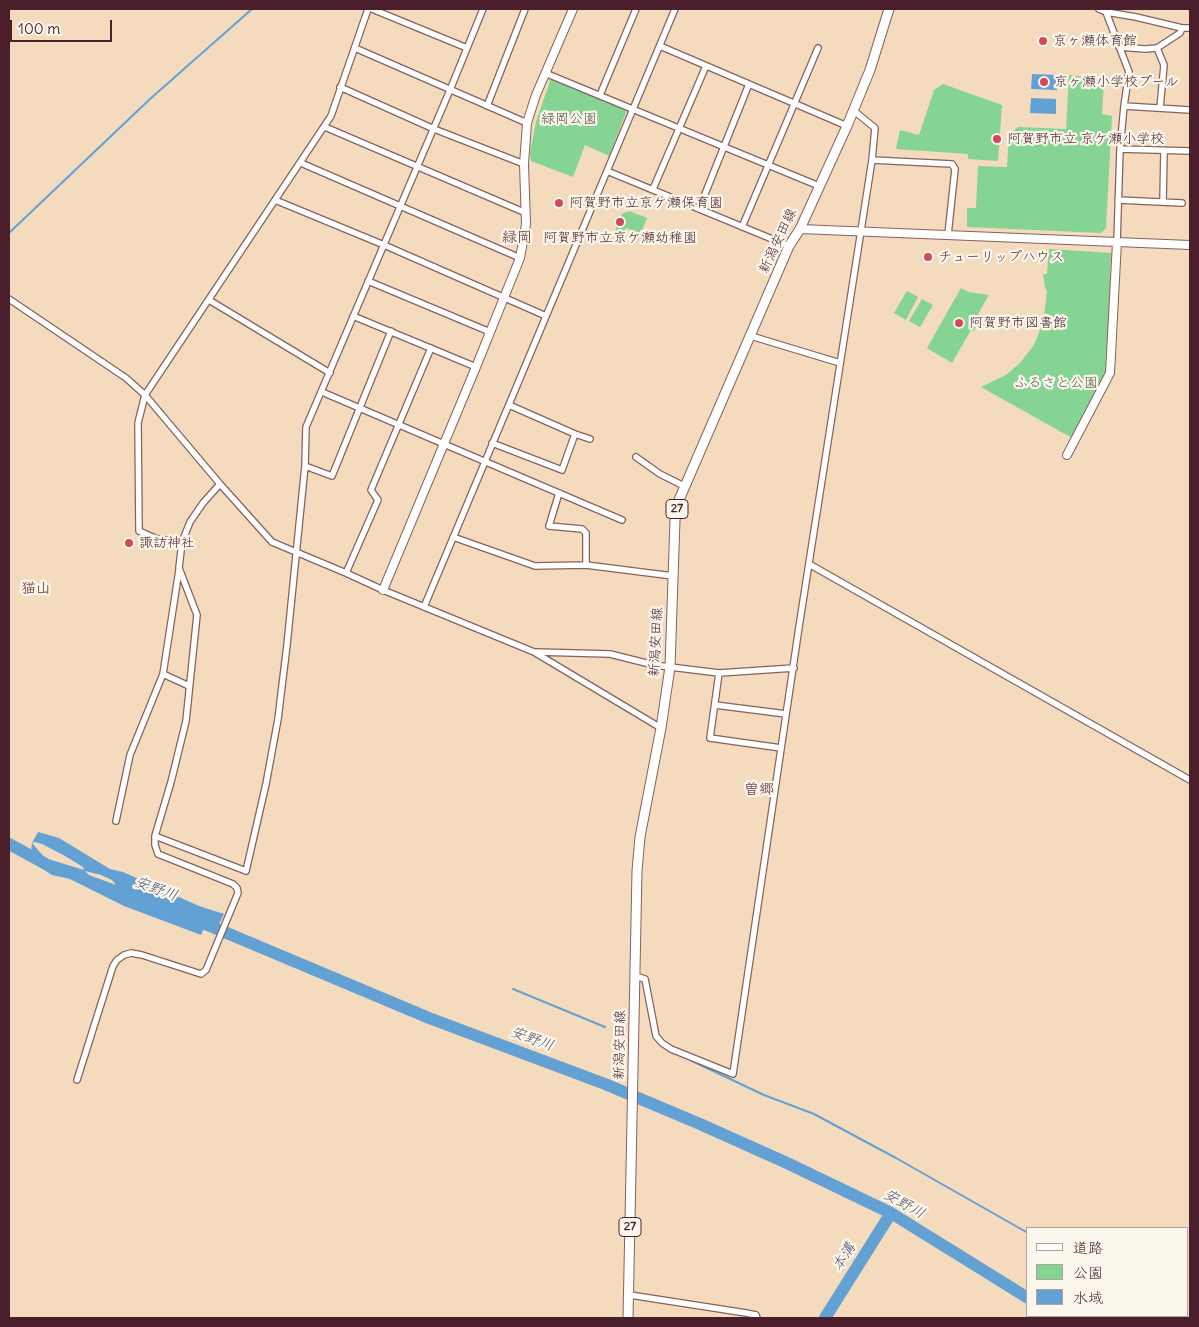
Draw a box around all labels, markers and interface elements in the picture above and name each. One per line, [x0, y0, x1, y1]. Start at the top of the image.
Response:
scale bar [12, 10, 115, 42]
text: 100 m [18, 19, 60, 38]
place label: 京ヶ瀬体育館 [1053, 33, 1137, 49]
marker: 京ヶ瀬体育館 [1037, 35, 1049, 47]
place label: 京ヶ瀬小学校プール [1054, 74, 1179, 90]
marker: 京ヶ瀬小学校プール [1038, 76, 1050, 88]
park label: 緑岡公園 [541, 111, 597, 127]
place label: 阿賀野市立 京ケ瀬小学校 [1007, 131, 1164, 147]
marker: 阿賀野市立 京ケ瀬小学校 [991, 133, 1003, 145]
place label: 阿賀野市立京ケ瀬保育園 [569, 195, 723, 211]
marker: 阿賀野市立京ケ瀬保育園 [553, 197, 565, 209]
street label: 新潟安田線 [756, 206, 800, 276]
marker: 阿賀野市立京ケ瀬幼稚園 [614, 216, 626, 228]
district label: 緑岡 [502, 229, 532, 247]
place label: 阿賀野市立京ケ瀬幼稚園 [543, 230, 697, 246]
place label: チューリップハウス [938, 249, 1064, 265]
marker: チューリップハウス [922, 251, 934, 263]
place label: 阿賀野市図書館 [969, 315, 1067, 331]
marker: 阿賀野市図書館 [953, 317, 965, 329]
park label: ふるさと公園 [1014, 375, 1098, 391]
road number: 27 [666, 499, 688, 518]
place label: 諏訪神社 [139, 535, 195, 551]
marker: 諏訪神社 [123, 537, 135, 549]
district label: 猫山 [21, 580, 51, 598]
street label: 新潟安田線 [646, 607, 666, 677]
district label: 曽郷 [744, 781, 774, 799]
water label: 安野川 [132, 873, 180, 905]
street label: 新潟安田線 [611, 1010, 629, 1080]
water label: 安野川 [508, 1023, 556, 1055]
water label: 安野川 [880, 1185, 928, 1223]
road number: 27 [619, 1218, 641, 1236]
legend [1026, 1227, 1189, 1317]
text: 道路 [1073, 1238, 1103, 1257]
water label: 本溝 [828, 1240, 860, 1274]
text: 公園 [1073, 1263, 1103, 1282]
text: 水域 [1073, 1288, 1103, 1307]

